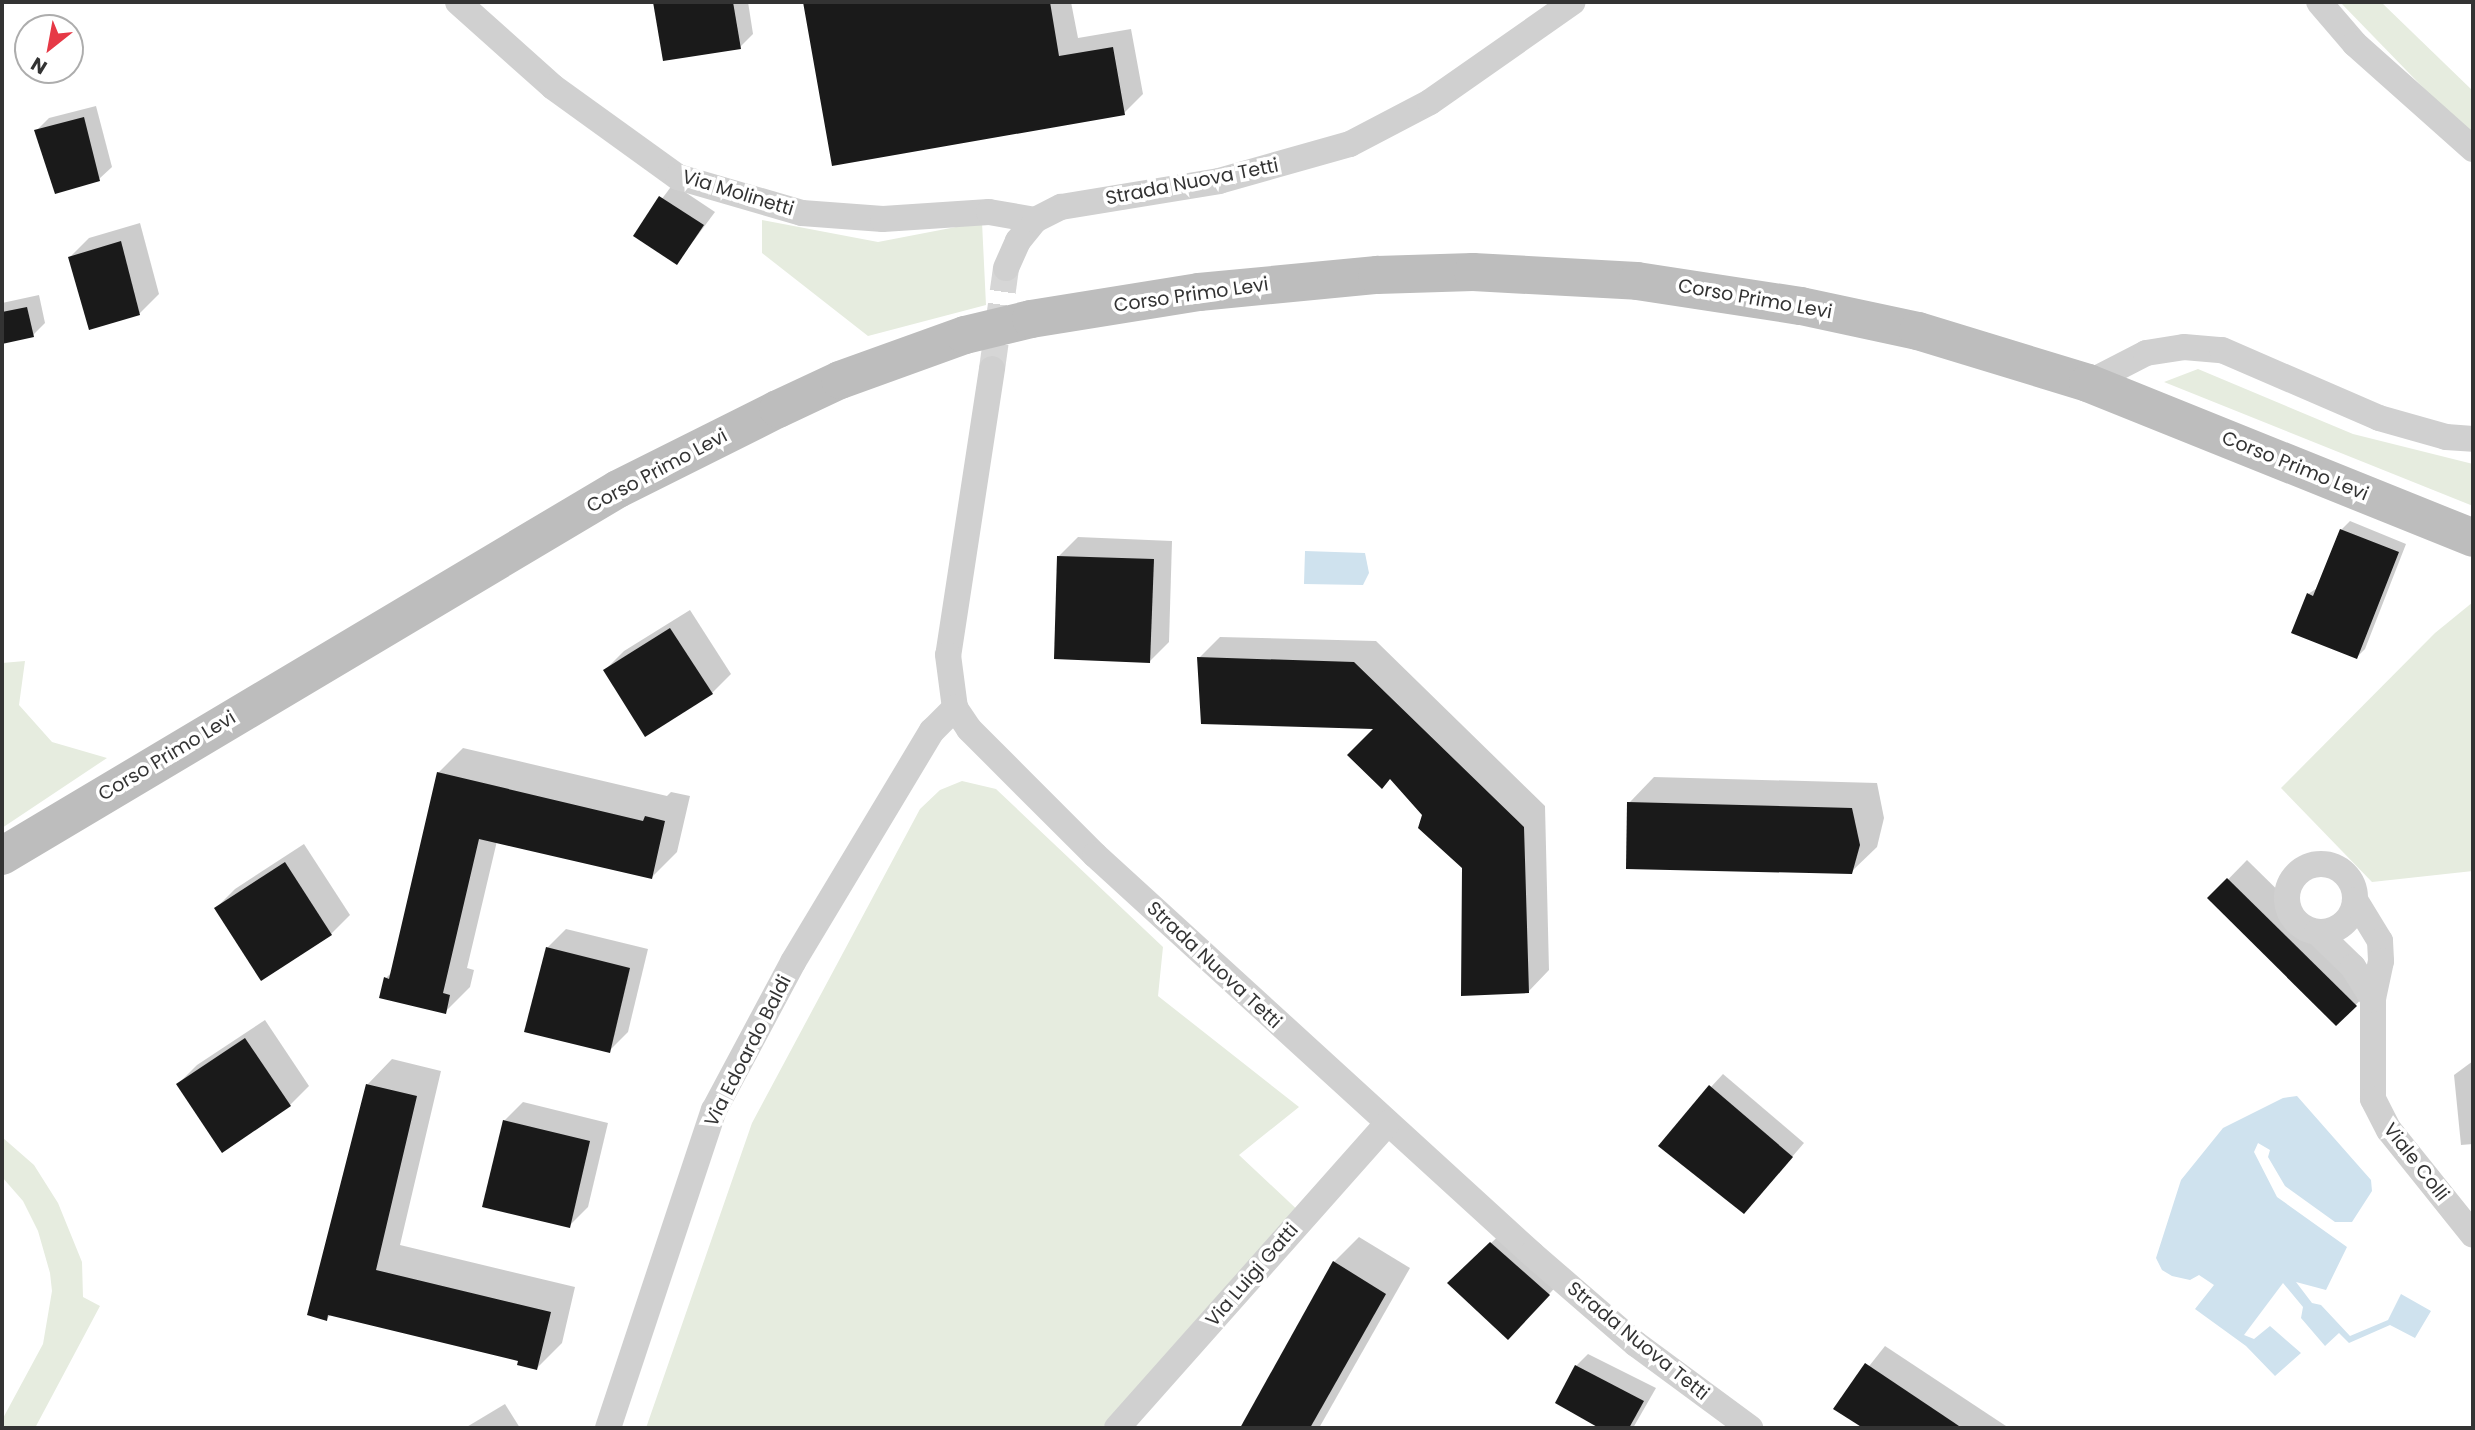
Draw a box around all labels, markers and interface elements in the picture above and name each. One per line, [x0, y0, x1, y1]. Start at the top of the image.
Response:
north arrow [14, 14, 84, 84]
text: N [26, 50, 52, 81]
street label: Strada Nuova Tetti [1104, 154, 1280, 210]
street label: Via Molinetti [679, 165, 797, 221]
street label: Corso Primo Levi [1112, 273, 1270, 317]
street label: Corso Primo Levi [1676, 274, 1834, 324]
street label: Corso Primo Levi [583, 424, 731, 518]
street label: Corso Primo Levi [2218, 426, 2372, 506]
street label: Corso Primo Levi [94, 706, 240, 806]
street label: Strada Nuova Tetti [1142, 897, 1286, 1033]
street label: Via Edoardo Baldi [700, 971, 796, 1131]
street label: Viale Colli [2378, 1118, 2454, 1206]
street label: Via Luigi Gatti [1201, 1219, 1303, 1331]
street label: Strada Nuova Tetti [1563, 1277, 1713, 1405]

